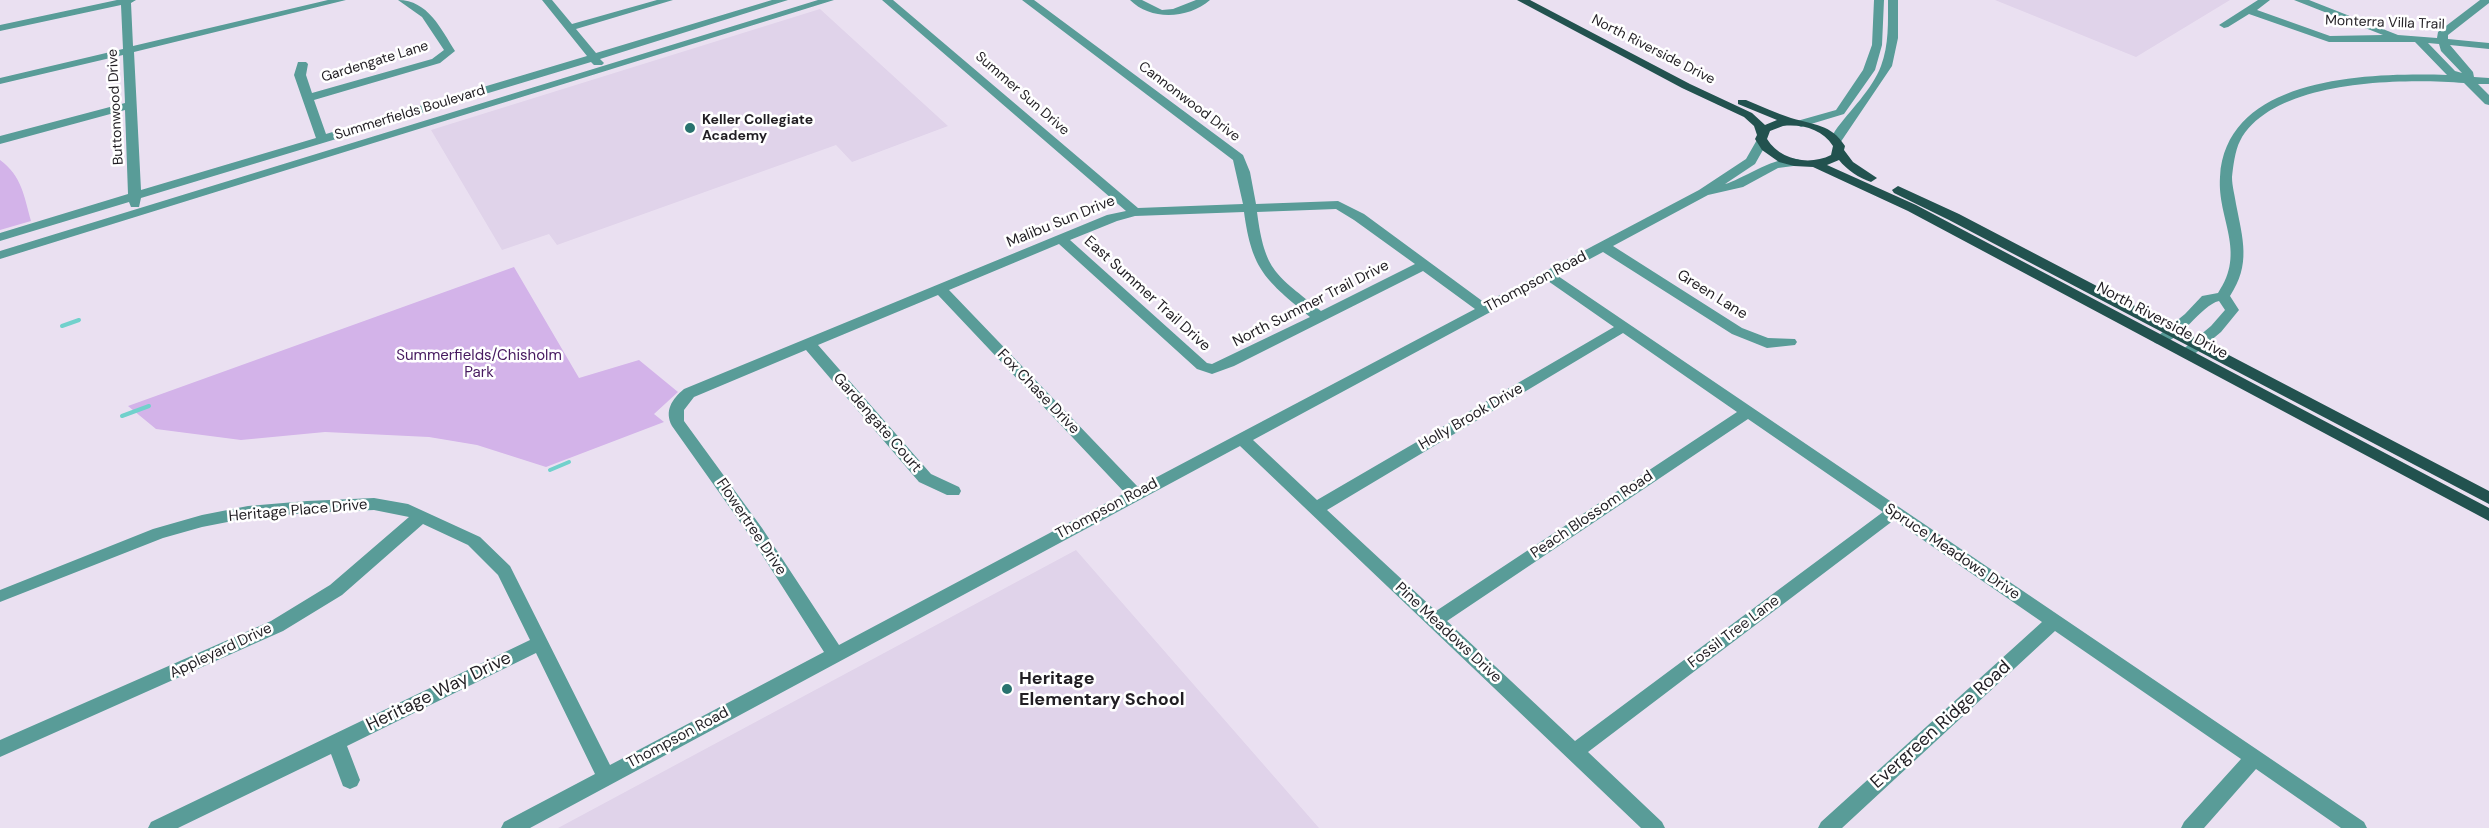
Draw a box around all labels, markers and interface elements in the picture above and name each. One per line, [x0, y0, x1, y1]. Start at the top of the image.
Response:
street label: North Riverside Drive [1588, 12, 1718, 88]
street label: Monterra Villa Trail [2325, 13, 2445, 33]
street label: Gardengate Lane [319, 38, 431, 86]
street label: Buttonwood Drive [105, 49, 127, 165]
street label: Summer Sun Drive [972, 49, 1072, 139]
street label: Cannonwood Drive [1135, 58, 1243, 146]
street label: Summerfields Boulevard [333, 82, 487, 144]
place label: Keller Collegiate Academy [702, 112, 813, 144]
marker: Keller Collegiate Academy [683, 121, 697, 135]
street label: Malibu Sun Drive [1004, 192, 1118, 252]
street label: East Summer Trail Drive [1080, 233, 1214, 355]
street label: Thompson Road [1482, 248, 1590, 316]
street label: North Summer Trail Drive [1230, 257, 1392, 351]
street label: Green Lane [1674, 266, 1750, 324]
street label: North Riverside Drive [2093, 279, 2231, 363]
street label: Fox Chase Drive [993, 346, 1083, 438]
park label: Summerfields/Chisholm Park [396, 347, 562, 382]
street label: Gardengate Court [829, 370, 925, 476]
street label: Holly Brook Drive [1416, 380, 1526, 454]
street label: Peach Blossom Road [1527, 467, 1657, 563]
street label: Flowertree Drive [712, 475, 790, 579]
street label: Thompson Road [1053, 475, 1161, 543]
street label: Heritage Place Drive [228, 496, 368, 526]
street label: Spruce Meadows Drive [1881, 500, 2023, 604]
street label: Pine Meadows Drive [1391, 579, 1505, 687]
street label: Fossil Tree Lane [1685, 592, 1783, 672]
street label: Appleyard Drive [167, 619, 275, 683]
street label: Heritage Way Drive [363, 648, 515, 736]
street label: Evergreen Ridge Road [1867, 657, 2015, 793]
place label: Heritage Elementary School [1019, 668, 1185, 710]
marker: Heritage Elementary School [1000, 682, 1014, 696]
street label: Thompson Road [624, 704, 732, 772]

